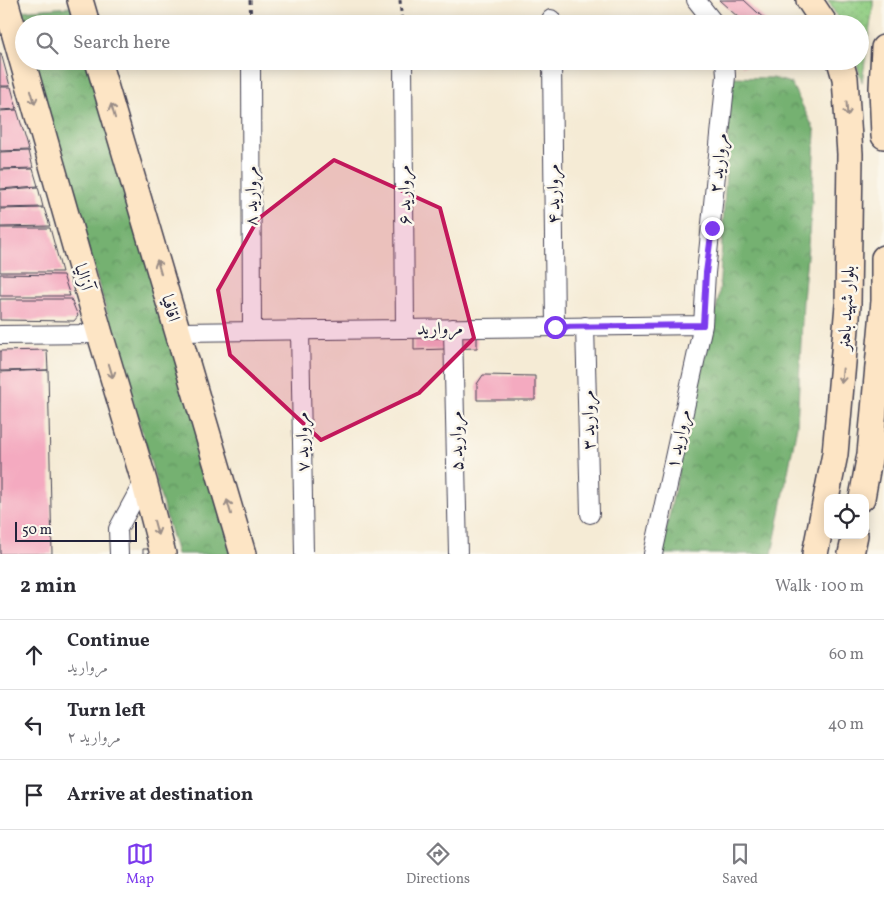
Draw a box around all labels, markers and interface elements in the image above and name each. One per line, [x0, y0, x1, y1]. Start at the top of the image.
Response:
search box [15, 15, 869, 70]
icon: search [33, 29, 61, 57]
text: Search here [73, 30, 170, 56]
one-way arrow [28, 89, 38, 105]
one-way arrow [842, 101, 852, 117]
one-way arrow [107, 104, 117, 120]
street label: مروارید ۲ [704, 132, 735, 194]
street label: مروارید ۴ [541, 164, 568, 224]
street label: مروارید ۶ [392, 165, 419, 225]
street label: مروارید ۸ [240, 166, 265, 226]
route end [701, 217, 724, 240]
one-way arrow [153, 260, 163, 276]
street label: آزالیا [67, 261, 99, 296]
street label: بلوار شهید باهنر [833, 265, 862, 353]
street label: اقاقیا [154, 292, 185, 325]
route start [544, 316, 567, 339]
street label: مروارید [417, 317, 463, 342]
one-way arrow [106, 363, 116, 379]
one-way arrow [837, 368, 847, 384]
street label: مروارید ۳ [576, 390, 603, 450]
street label: مروارید ۱ [661, 407, 698, 471]
street label: مروارید ۵ [444, 411, 471, 471]
street label: مروارید ۷ [290, 412, 317, 472]
map controls [824, 494, 869, 539]
button: locate [824, 494, 869, 539]
one-way arrow [224, 500, 233, 516]
scale bar [15, 519, 138, 542]
one-way arrow [152, 519, 161, 535]
text: 50 m [22, 521, 52, 540]
text: 2 min [20, 572, 77, 601]
text: Walk · 100 m [775, 576, 864, 598]
text: Continue [67, 628, 150, 654]
icon: ahead [20, 641, 48, 669]
text: 60 m [829, 644, 864, 666]
text: مروارید [67, 657, 108, 679]
text: Turn left [67, 698, 146, 724]
icon: left [20, 711, 48, 739]
text: 40 m [828, 714, 864, 736]
text: مروارید ۲ [67, 727, 121, 749]
icon: arrive [20, 781, 48, 809]
text: Arrive at destination [67, 782, 253, 808]
tab: Map [126, 840, 154, 889]
tab: Directions [406, 840, 470, 889]
tab: Saved [722, 840, 758, 889]

